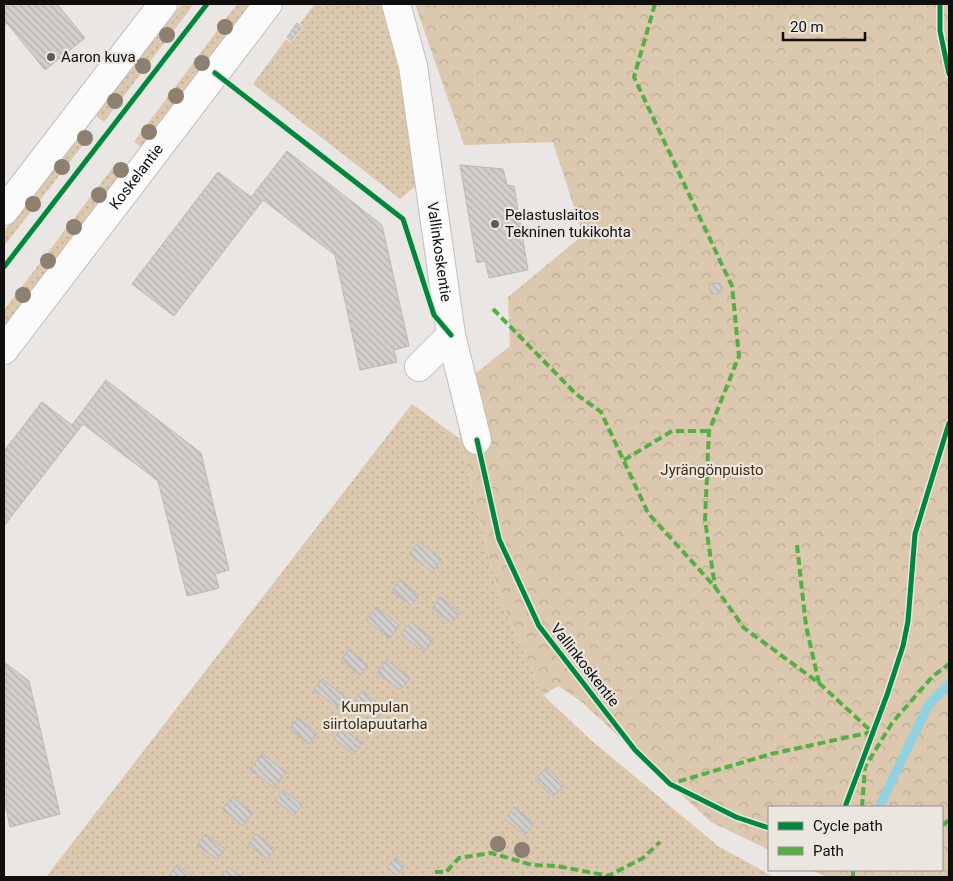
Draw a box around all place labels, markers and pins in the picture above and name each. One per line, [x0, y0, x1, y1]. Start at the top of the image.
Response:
place label: Aaron kuva [61, 48, 136, 66]
marker: Aaron kuva [45, 51, 57, 63]
place label: Pelastuslaitos Tekninen tukikohta [505, 206, 631, 241]
marker: Pelastuslaitos Tekninen tukikohta [489, 218, 501, 230]

